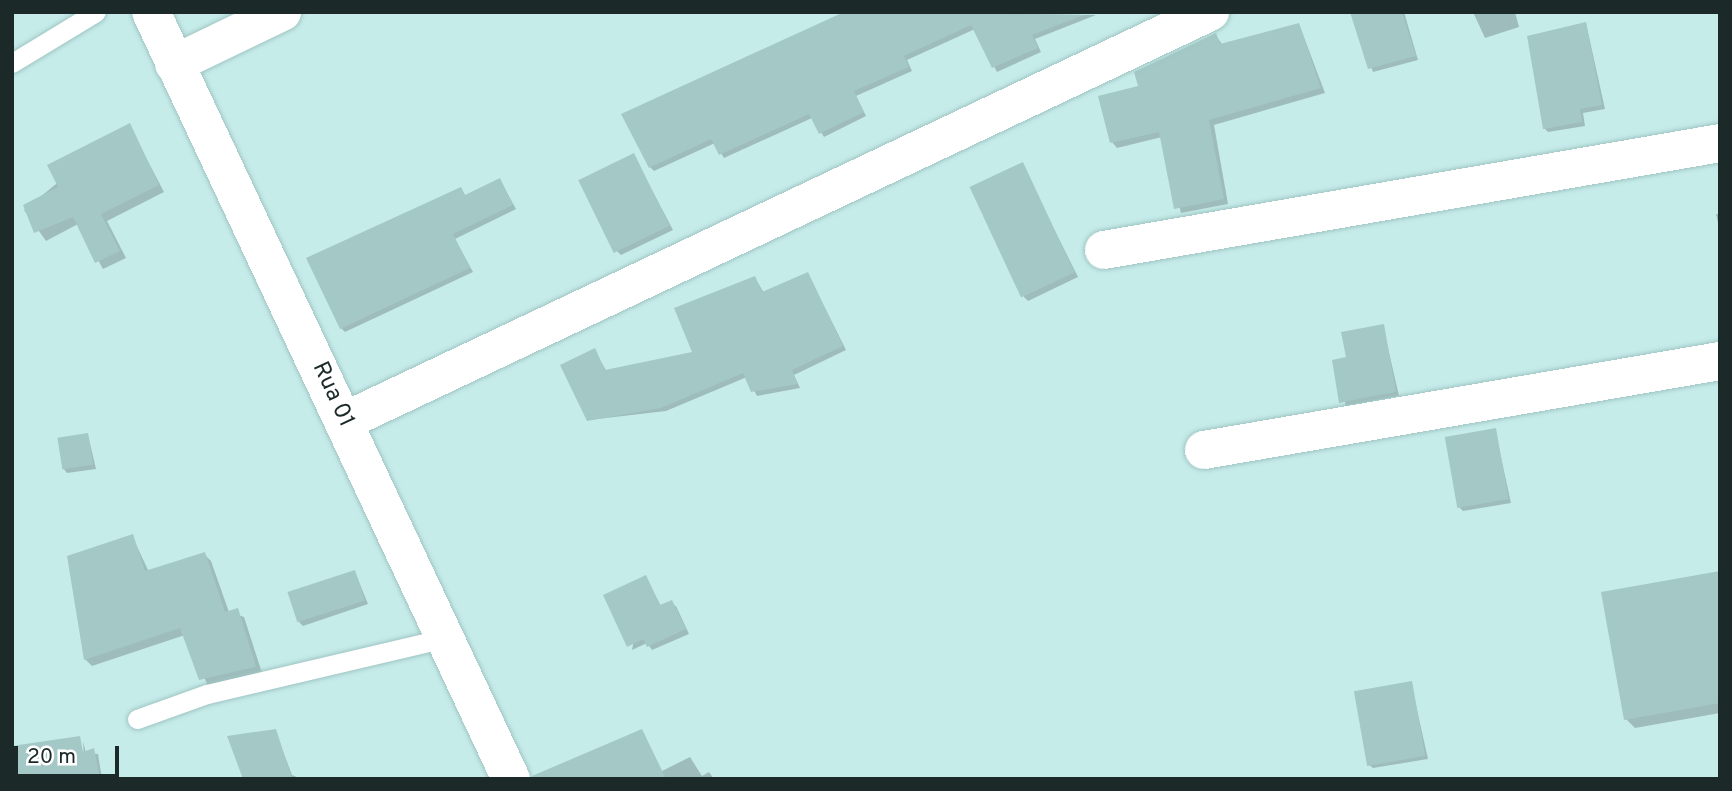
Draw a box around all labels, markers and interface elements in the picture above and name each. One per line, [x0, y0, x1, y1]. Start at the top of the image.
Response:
street label: Rua 01 [305, 358, 359, 432]
scale bar [18, 732, 122, 776]
text: 20 m [27, 744, 76, 771]

